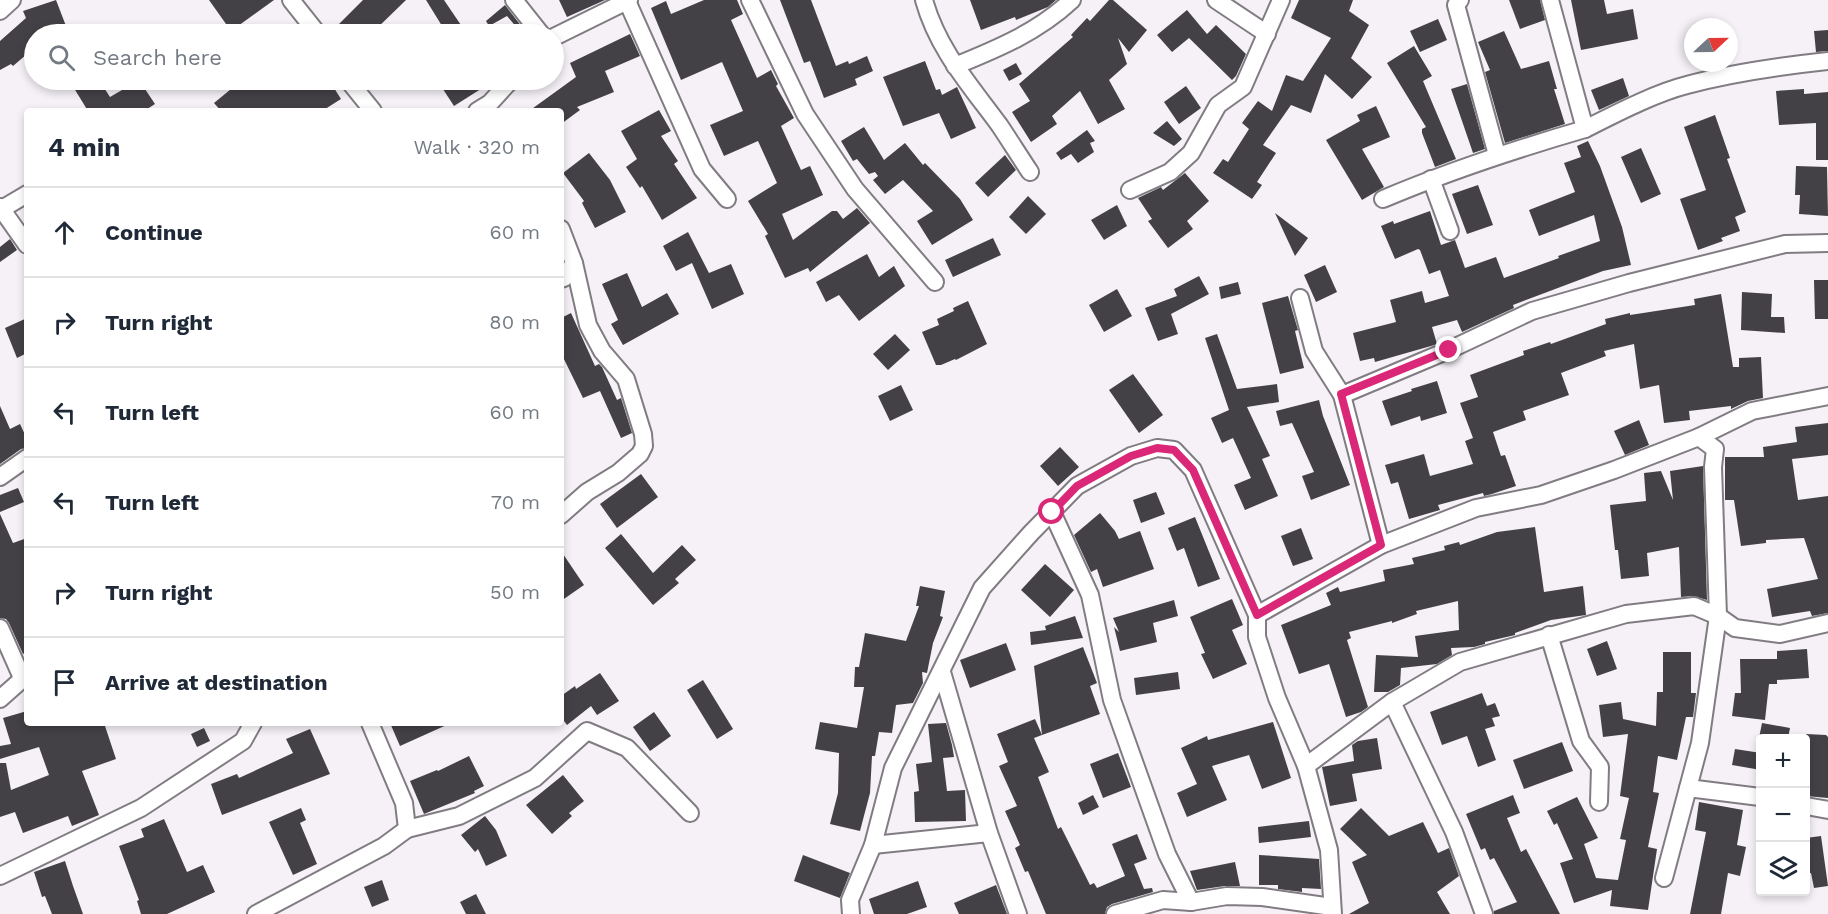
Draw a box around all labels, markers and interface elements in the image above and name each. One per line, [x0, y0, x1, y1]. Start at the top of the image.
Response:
north arrow [1684, 18, 1738, 72]
search box [24, 24, 564, 90]
icon: search [45, 41, 78, 74]
text: Search here [93, 45, 222, 70]
text: 4 min [48, 132, 120, 162]
text: Walk · 320 m [413, 135, 540, 159]
icon: ahead [48, 216, 81, 249]
text: Continue [105, 220, 203, 245]
text: 60 m [490, 220, 540, 244]
icon: right [48, 306, 81, 339]
text: Turn right [105, 310, 212, 335]
text: 80 m [489, 310, 540, 334]
route end [1435, 336, 1461, 362]
icon: left [48, 396, 81, 429]
text: Turn left [105, 400, 199, 425]
text: 60 m [490, 400, 540, 424]
icon: left [48, 486, 81, 519]
text: Turn left [105, 490, 199, 515]
text: 70 m [491, 490, 540, 514]
route start [1038, 498, 1064, 524]
icon: right [48, 576, 81, 609]
text: Turn right [105, 580, 212, 605]
text: 50 m [490, 580, 540, 604]
icon: arrive [48, 666, 81, 699]
text: Arrive at destination [105, 670, 328, 695]
map controls [1756, 734, 1810, 896]
button: + [1756, 734, 1810, 788]
button: − [1756, 788, 1810, 842]
button: layers [1756, 842, 1810, 896]

